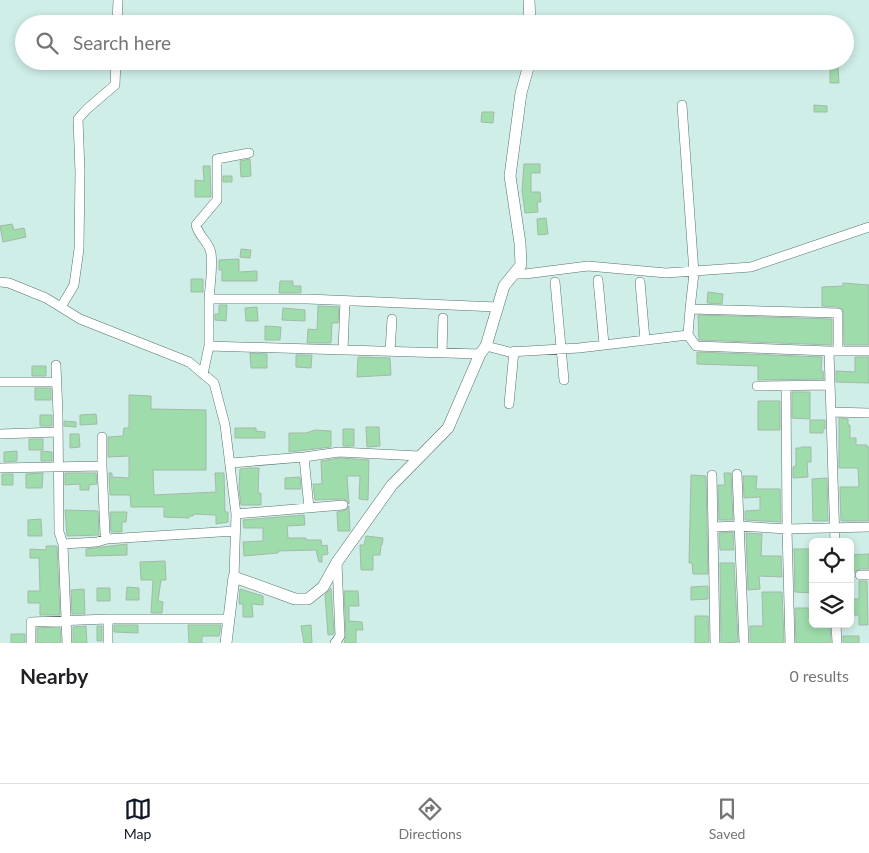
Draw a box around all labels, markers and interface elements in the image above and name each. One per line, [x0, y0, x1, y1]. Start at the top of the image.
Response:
search box [15, 15, 854, 70]
icon: search [33, 29, 61, 57]
text: Search here [73, 31, 171, 54]
map controls [809, 538, 854, 628]
button: locate [809, 538, 854, 583]
button: layers [809, 583, 854, 628]
text: Nearby [20, 663, 88, 688]
text: 0 results [789, 666, 849, 685]
tab: Map [124, 795, 152, 842]
tab: Directions [399, 795, 462, 842]
tab: Saved [709, 795, 745, 842]

